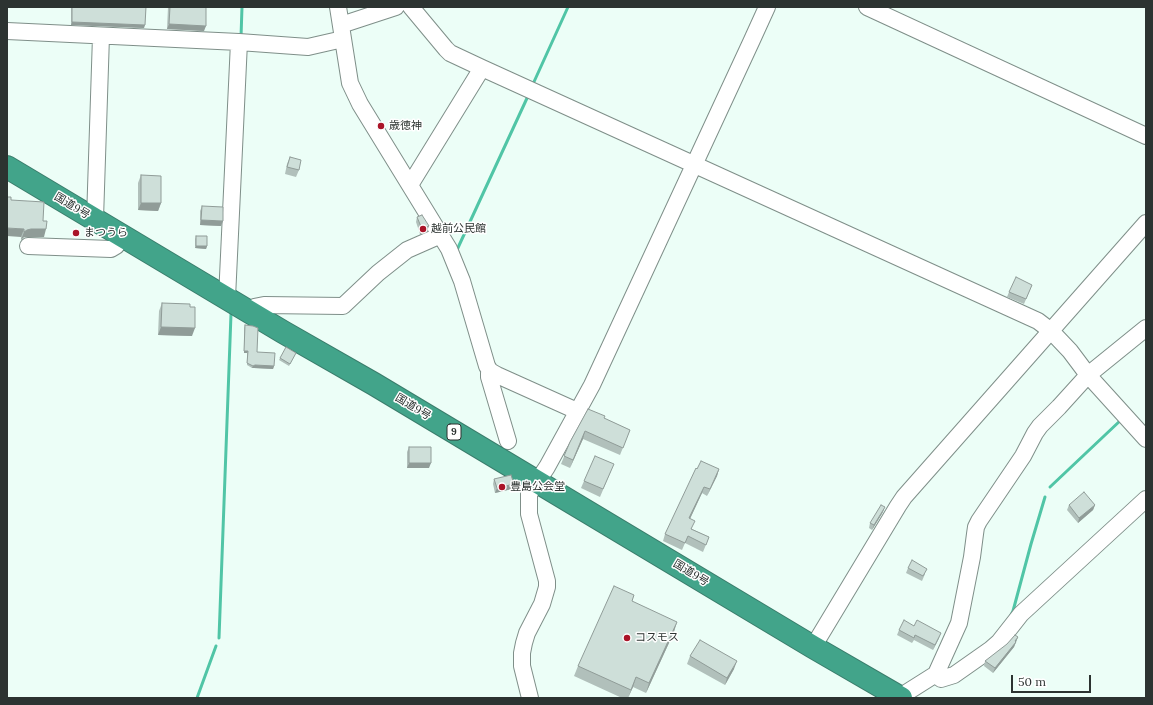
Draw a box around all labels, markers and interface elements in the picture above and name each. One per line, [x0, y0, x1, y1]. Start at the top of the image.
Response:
place label: 歳徳神 [389, 119, 422, 133]
marker: 歳徳神 [376, 121, 386, 131]
street label: 国道9号 [52, 190, 92, 222]
place label: 越前公民館 [431, 222, 486, 236]
marker: 越前公民館 [418, 224, 428, 234]
place label: まつうら [84, 226, 128, 240]
marker: まつうら [71, 228, 81, 238]
street label: 国道9号 [393, 391, 433, 423]
road number: 9 [447, 424, 461, 440]
place label: 豊島公会堂 [510, 480, 565, 494]
marker: 豊島公会堂 [497, 482, 507, 492]
street label: 国道9号 [671, 557, 711, 589]
place label: コスモス [635, 631, 679, 645]
marker: コスモス [622, 633, 632, 643]
scale bar [1013, 667, 1093, 693]
text: 50 m [1018, 674, 1046, 689]

